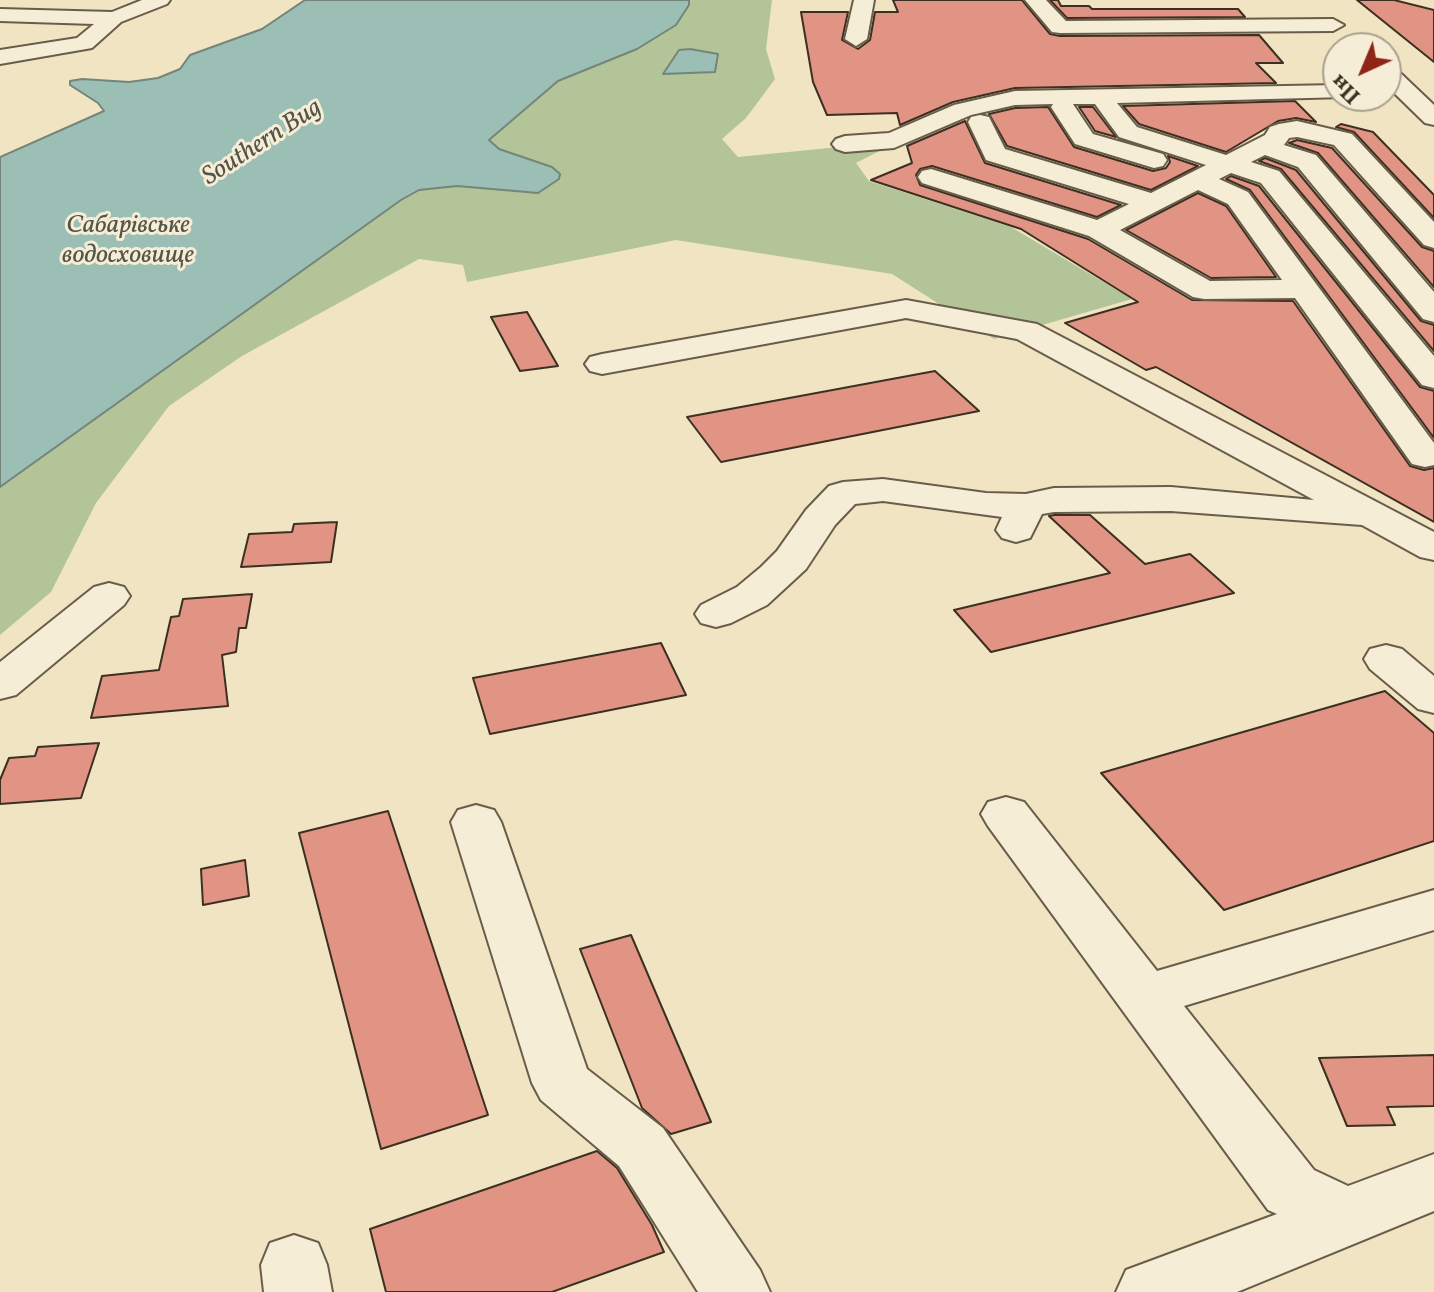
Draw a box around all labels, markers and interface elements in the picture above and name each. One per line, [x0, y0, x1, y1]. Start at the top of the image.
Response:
north arrow [1322, 32, 1402, 112]
text: Пн [1324, 66, 1368, 110]
water label: Southern Bug [197, 94, 329, 194]
water label: Сабарівське водосховище [62, 211, 194, 272]

